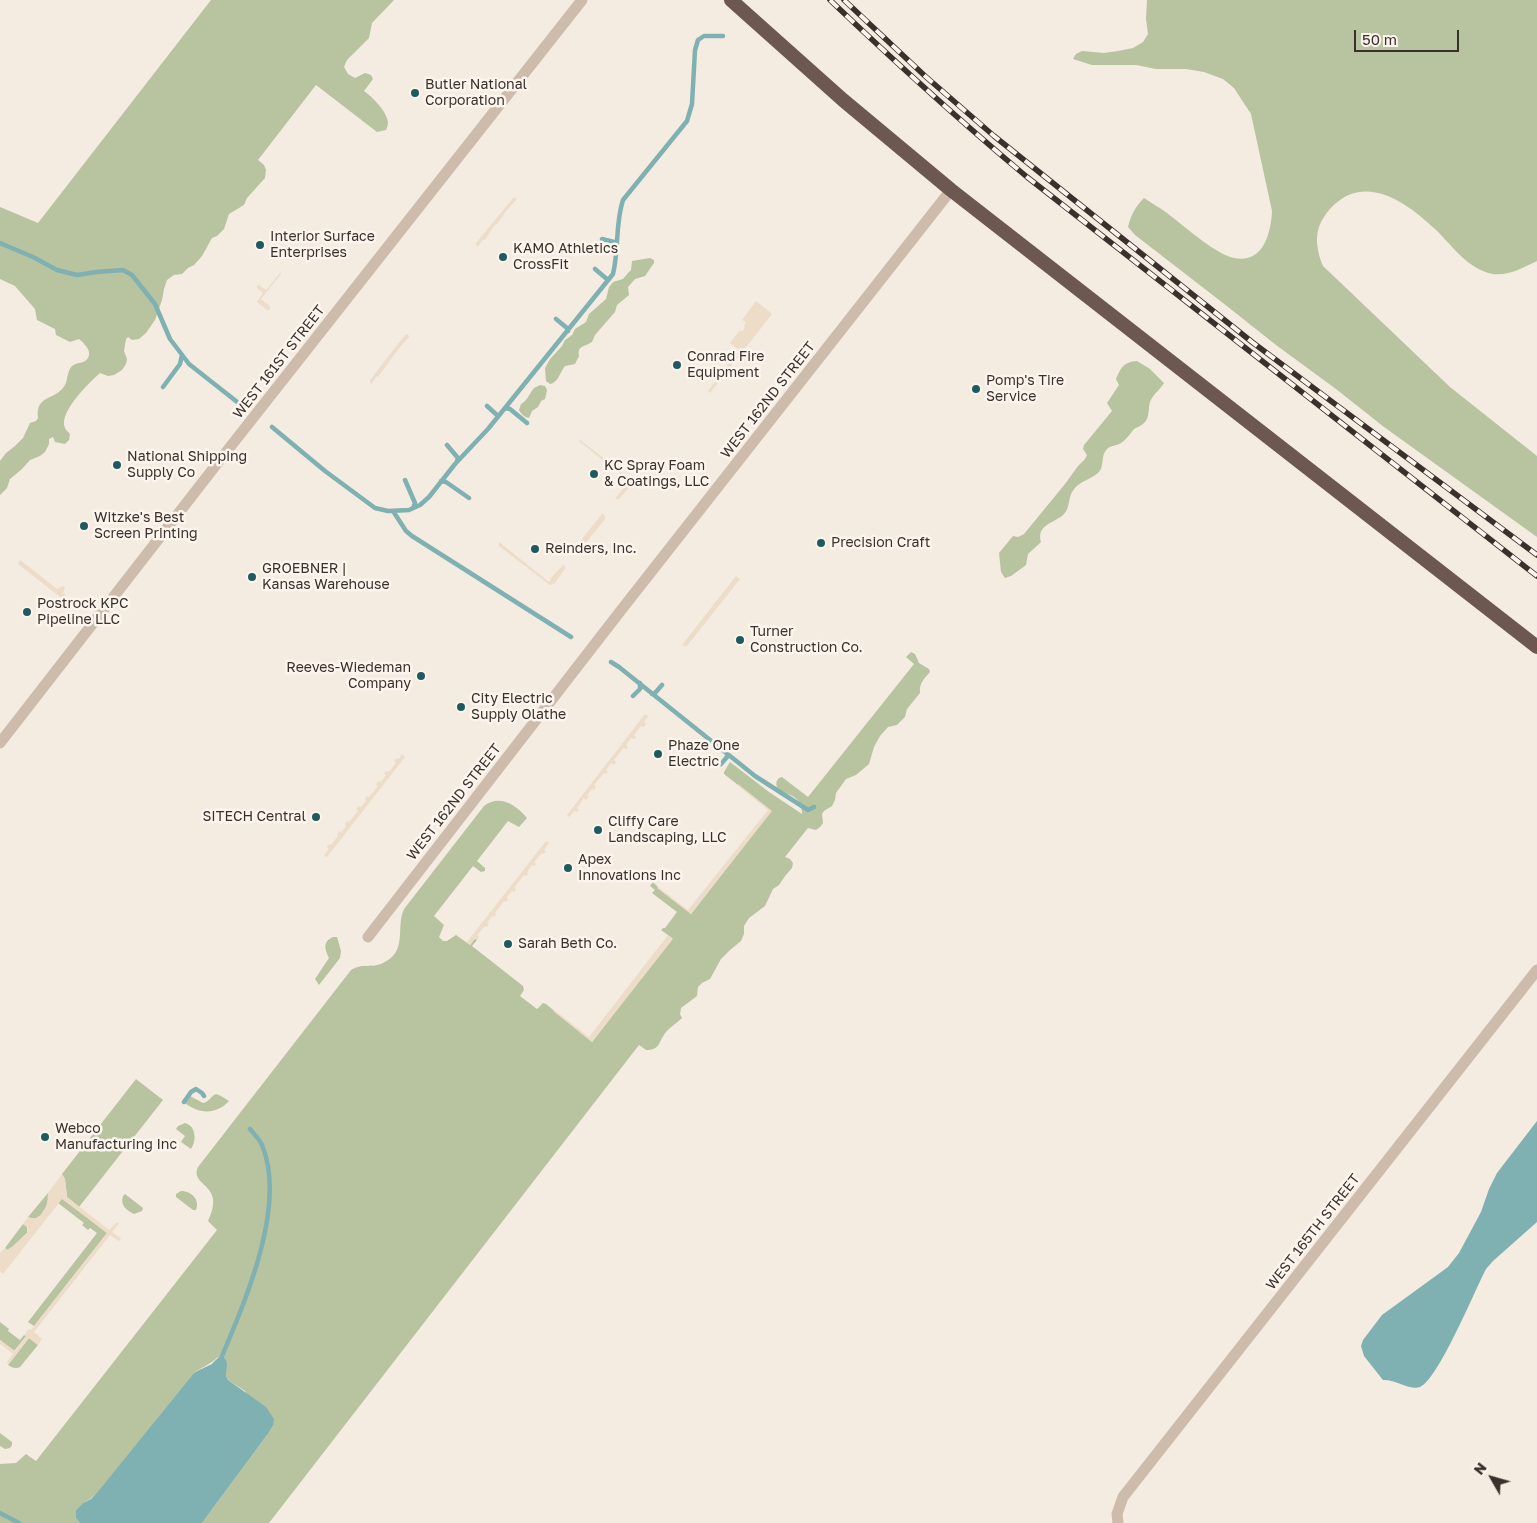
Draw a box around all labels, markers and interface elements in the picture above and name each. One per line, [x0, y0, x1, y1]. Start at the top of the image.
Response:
scale bar [1357, 20, 1462, 52]
text: 50 m [1362, 30, 1397, 48]
place label: Butler National Corporation [425, 77, 527, 110]
marker: Butler National Corporation [409, 87, 421, 99]
place label: Interior Surface Enterprises [270, 229, 375, 262]
marker: Interior Surface Enterprises [254, 239, 266, 251]
place label: KAMO Athletics CrossFit [513, 241, 618, 274]
marker: KAMO Athletics CrossFit [497, 251, 509, 263]
street label: WEST 161ST STREET [230, 302, 328, 422]
street label: WEST 162ND STREET [717, 338, 819, 462]
place label: Conrad Fire Equipment [687, 349, 764, 382]
marker: Conrad Fire Equipment [671, 359, 683, 371]
place label: Pomp's Tire Service [986, 373, 1064, 406]
marker: Pomp's Tire Service [970, 383, 982, 395]
place label: National Shipping Supply Co [127, 449, 247, 482]
place label: KC Spray Foam & Coatings, LLC [604, 458, 709, 491]
marker: National Shipping Supply Co [111, 459, 123, 471]
marker: KC Spray Foam & Coatings, LLC [588, 468, 600, 480]
place label: Witzke's Best Screen Printing [94, 510, 198, 542]
marker: Witzke's Best Screen Printing [78, 520, 90, 532]
place label: Precision Craft [831, 535, 930, 551]
marker: Precision Craft [815, 537, 827, 549]
place label: Reinders, Inc. [545, 541, 637, 557]
marker: Reinders, Inc. [529, 543, 541, 555]
place label: GROEBNER | Kansas Warehouse [262, 561, 390, 594]
marker: GROEBNER | Kansas Warehouse [246, 571, 258, 583]
place label: Postrock KPC Pipeline LLC [37, 596, 129, 628]
marker: Postrock KPC Pipeline LLC [21, 606, 33, 618]
place label: Turner Construction Co. [750, 624, 863, 656]
marker: Turner Construction Co. [734, 634, 746, 646]
place label: Reeves-Wiedeman Company [286, 660, 411, 692]
marker: Reeves-Wiedeman Company [415, 670, 427, 682]
place label: City Electric Supply Olathe [471, 691, 566, 724]
marker: City Electric Supply Olathe [455, 701, 467, 713]
place label: Phaze One Electric [668, 738, 740, 770]
street label: WEST 162ND STREET [403, 740, 505, 864]
marker: Phaze One Electric [652, 748, 664, 760]
place label: SITECH Central [202, 809, 306, 825]
marker: SITECH Central [310, 811, 322, 823]
place label: Cliffy Care Landscaping, LLC [608, 814, 726, 846]
marker: Cliffy Care Landscaping, LLC [592, 824, 604, 836]
place label: Apex Innovations Inc [578, 852, 681, 884]
marker: Apex Innovations Inc [562, 862, 574, 874]
place label: Sarah Beth Co. [518, 936, 617, 952]
marker: Sarah Beth Co. [502, 938, 514, 950]
place label: Webco Manufacturing Inc [55, 1121, 177, 1154]
marker: Webco Manufacturing Inc [39, 1131, 51, 1143]
street label: WEST 165TH STREET [1263, 1171, 1363, 1293]
north arrow [1467, 1453, 1517, 1503]
text: N [1470, 1459, 1490, 1478]

